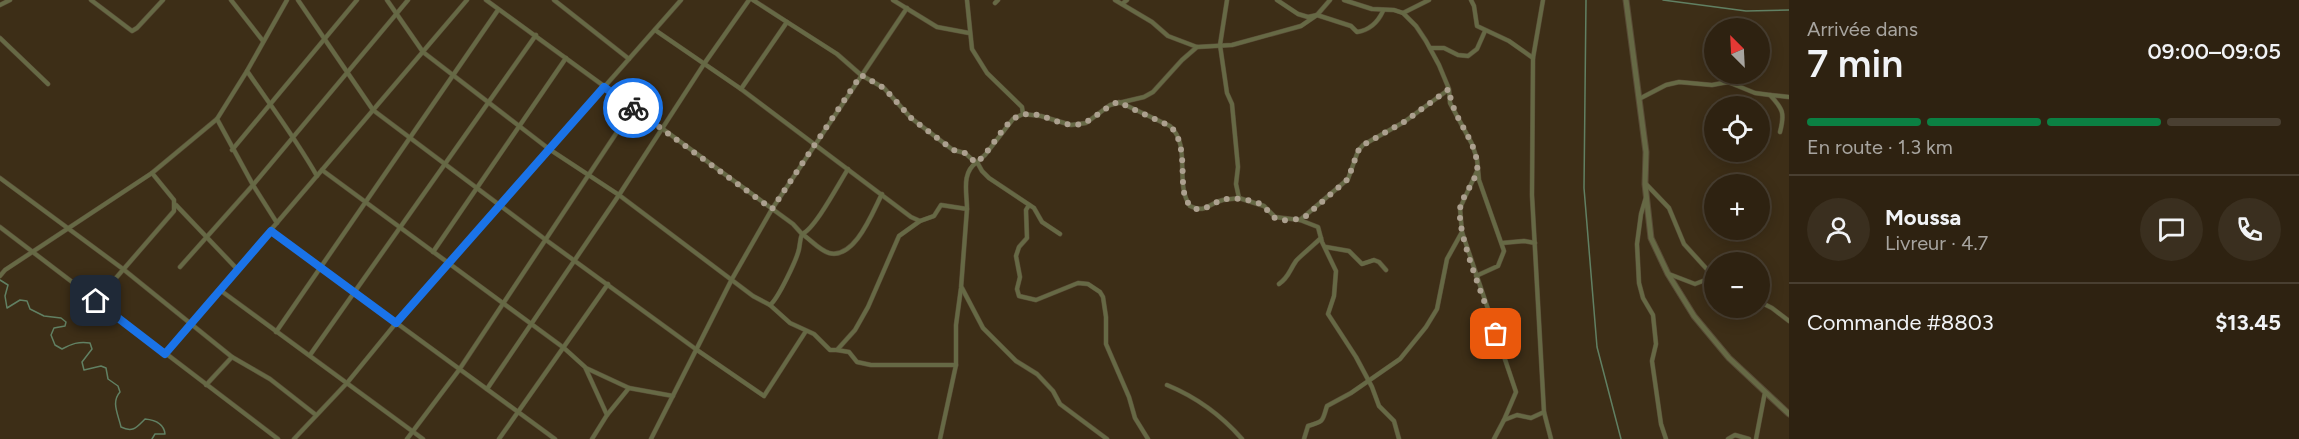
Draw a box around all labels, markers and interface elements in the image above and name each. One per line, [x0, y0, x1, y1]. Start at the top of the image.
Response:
text: Arrivée dans [1807, 17, 1918, 41]
north arrow [1704, 18, 1770, 84]
map controls [1704, 18, 1770, 318]
text: 09:00–09:05 [2148, 38, 2281, 65]
text: 7 min [1807, 40, 1903, 87]
courier [603, 78, 663, 138]
icon: bike [617, 92, 650, 125]
button: locate [1704, 96, 1770, 162]
text: En route · 1.3 km [1807, 135, 1953, 159]
button: + [1704, 174, 1770, 240]
button: person [1807, 198, 1870, 261]
button: chat [2140, 198, 2203, 261]
button: phone [2218, 198, 2281, 261]
text: Moussa [1885, 204, 1961, 231]
text: Livreur · 4.7 [1885, 231, 1988, 255]
button: − [1704, 252, 1770, 318]
pin [70, 275, 121, 326]
icon: home [79, 284, 112, 317]
pin [1470, 308, 1521, 359]
text: Commande #8803 [1807, 309, 1994, 336]
text: $13.45 [2215, 309, 2281, 336]
icon: bag [1479, 317, 1512, 350]

